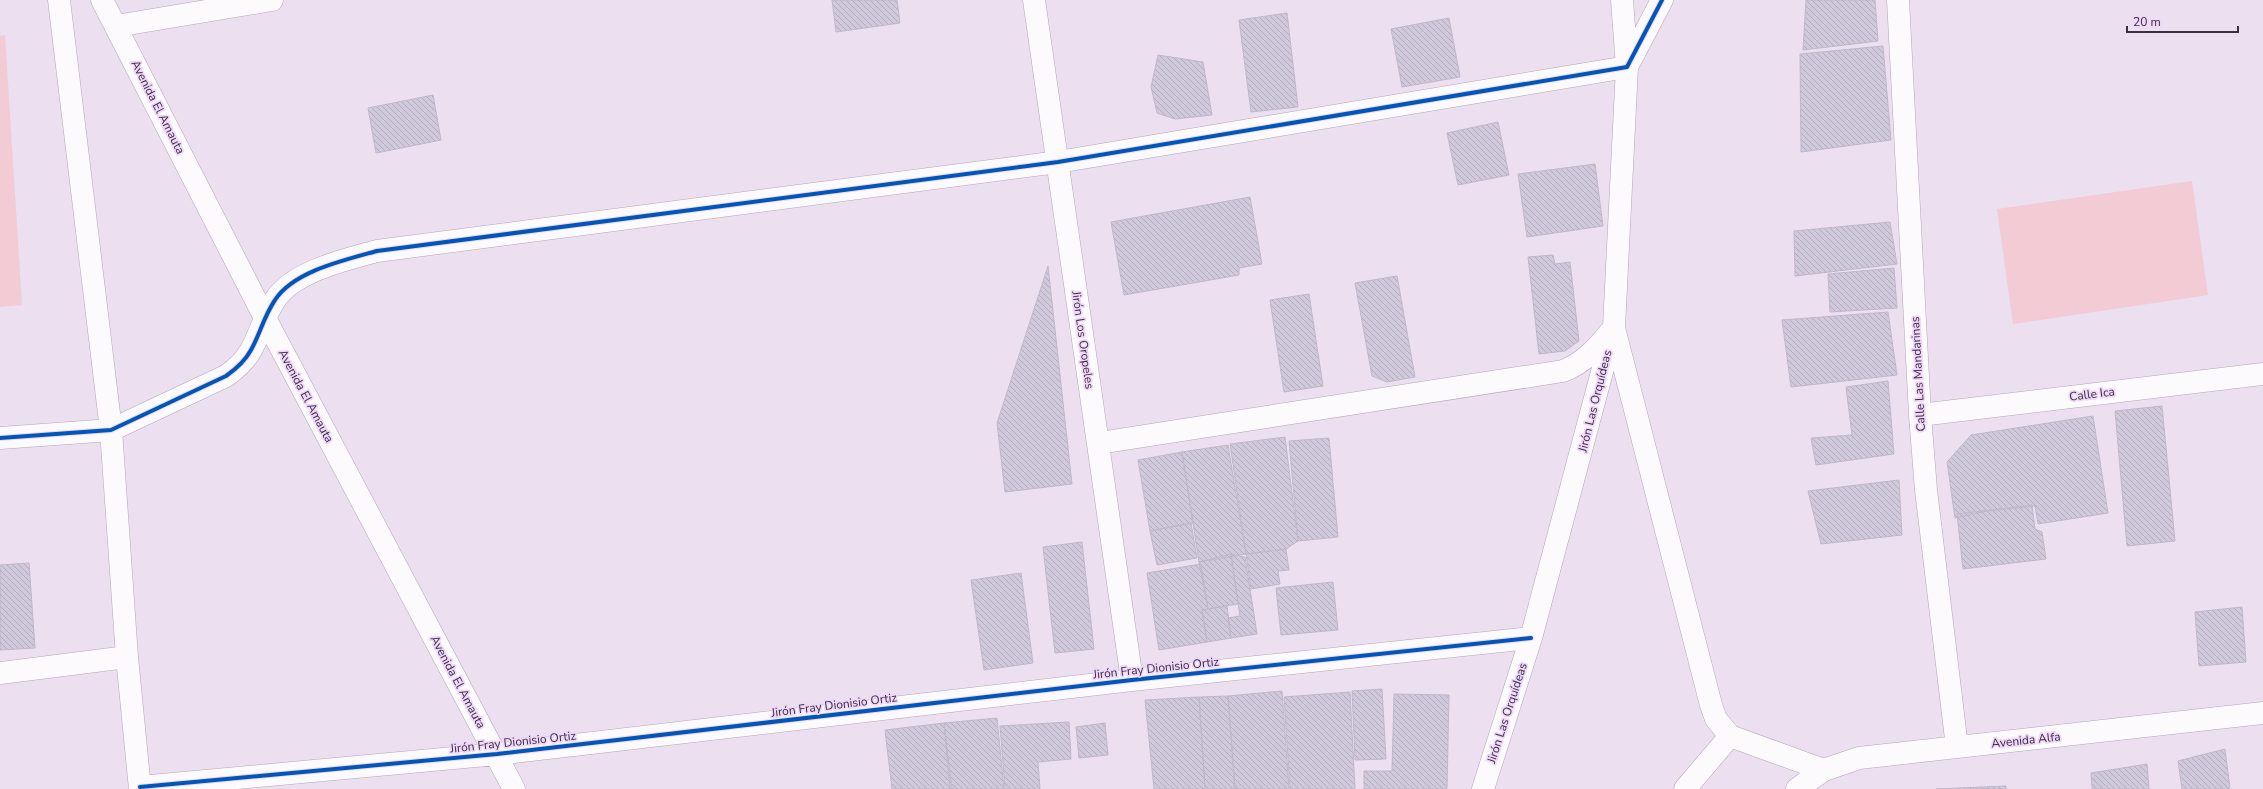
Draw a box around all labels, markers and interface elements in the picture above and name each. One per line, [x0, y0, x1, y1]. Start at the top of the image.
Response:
scale bar [2127, 8, 2238, 34]
text: 20 m [2133, 14, 2161, 30]
street label: Avenida El Amauta [127, 57, 189, 157]
street label: Jirón Los Oropeles [1068, 289, 1098, 390]
street label: Calle Las Mandarinas [1907, 316, 1929, 432]
street label: Avenida El Amauta [275, 347, 337, 445]
street label: Jirón Las Orquídeas [1574, 348, 1615, 455]
street label: Calle Ica [2068, 383, 2116, 405]
street label: Avenida El Amauta [427, 633, 489, 731]
street label: Jirón Fray Dionisio Ortiz [1091, 653, 1220, 683]
street label: Jirón Las Orquídeas [1483, 661, 1531, 766]
street label: Jirón Fray Dionisio Ortiz [769, 689, 898, 721]
street label: Jirón Fray Dionisio Ortiz [448, 727, 577, 757]
street label: Avenida Alfa [1991, 728, 2061, 752]

